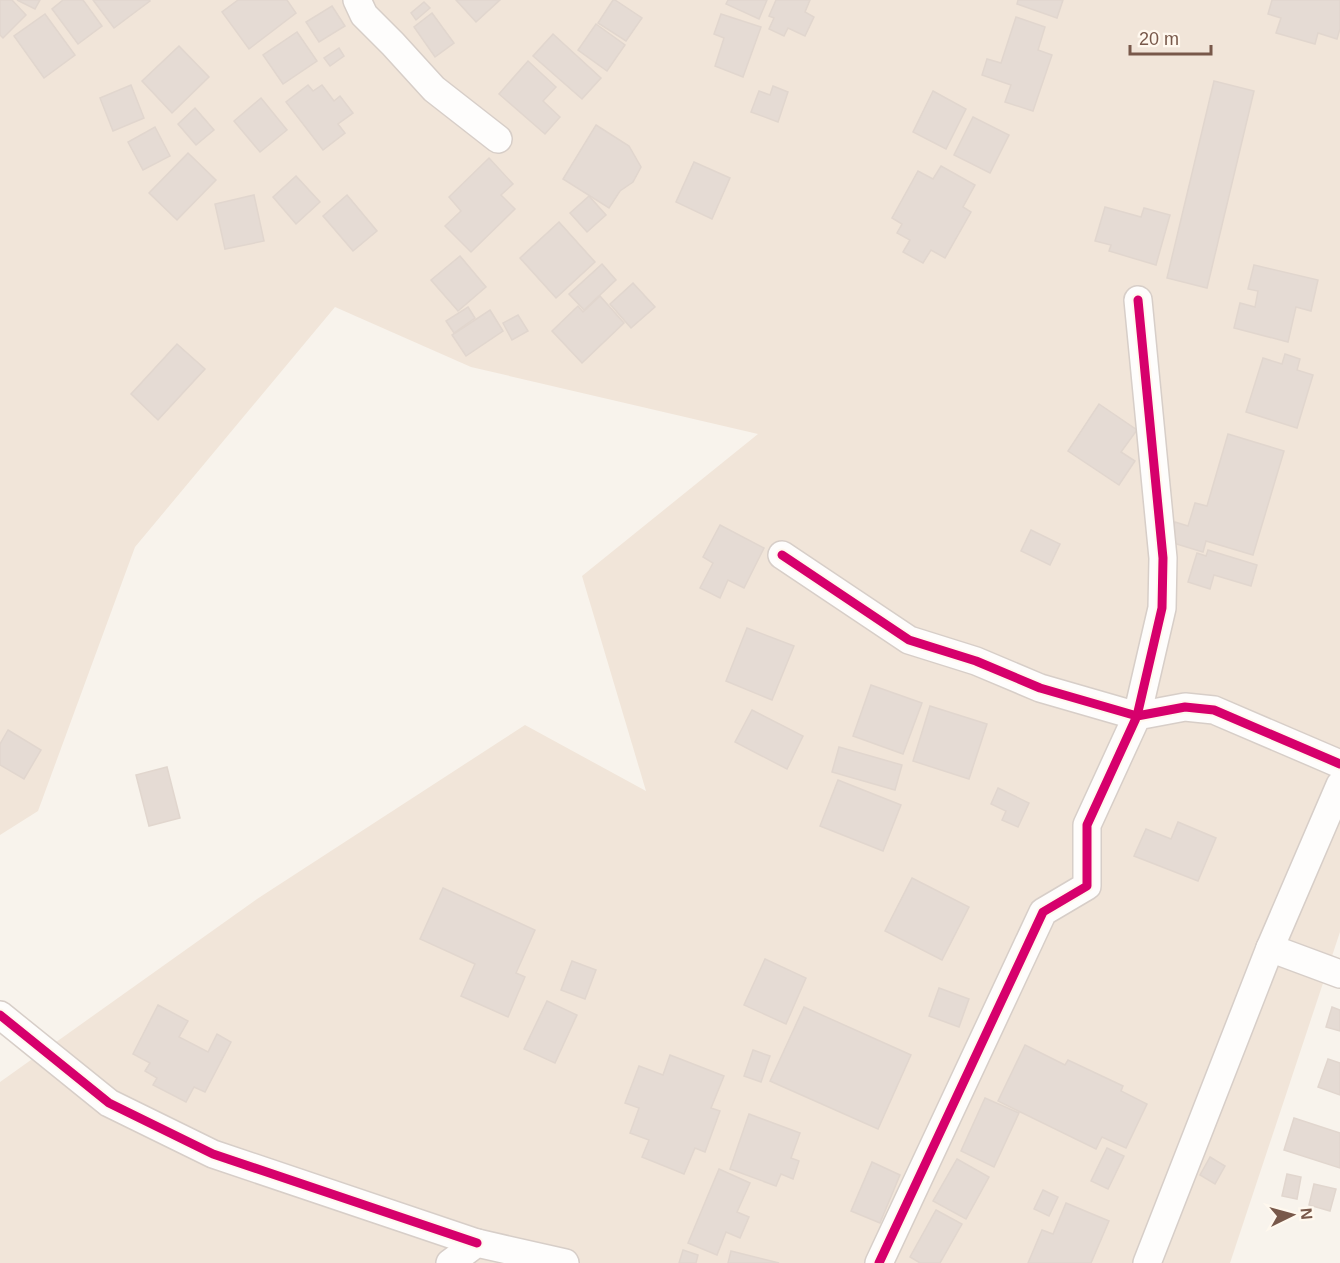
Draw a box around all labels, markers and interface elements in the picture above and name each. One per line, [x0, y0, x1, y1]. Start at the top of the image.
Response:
scale bar [1130, 18, 1211, 56]
text: 20 m [1139, 29, 1179, 49]
north arrow [1262, 1185, 1322, 1245]
text: N [1297, 1207, 1315, 1220]

